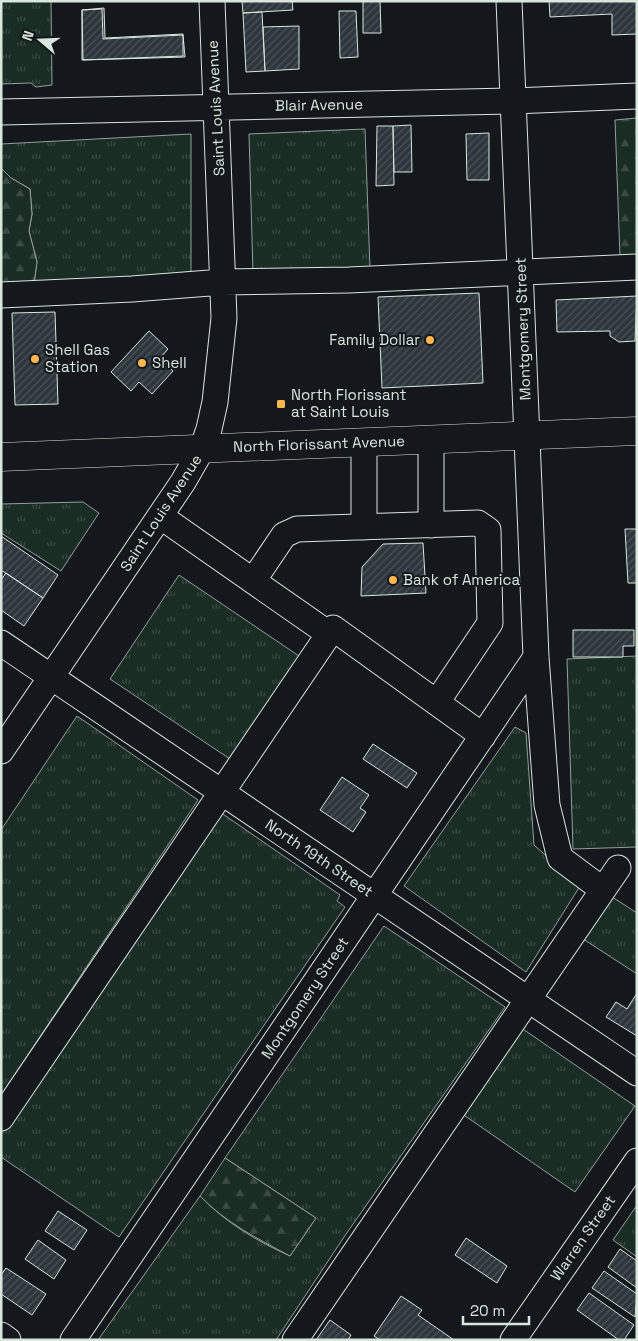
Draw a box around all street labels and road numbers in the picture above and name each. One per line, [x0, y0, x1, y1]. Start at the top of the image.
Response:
street label: Saint Louis Avenue [202, 39, 229, 176]
street label: Blair Avenue [275, 94, 363, 115]
street label: Montgomery Street [511, 257, 534, 401]
street label: North Florissant Avenue [233, 431, 405, 456]
street label: Saint Louis Avenue [116, 450, 206, 575]
street label: North 19th Street [262, 814, 377, 901]
street label: Montgomery Street [257, 933, 353, 1062]
street label: Warren Street [546, 1191, 619, 1284]

